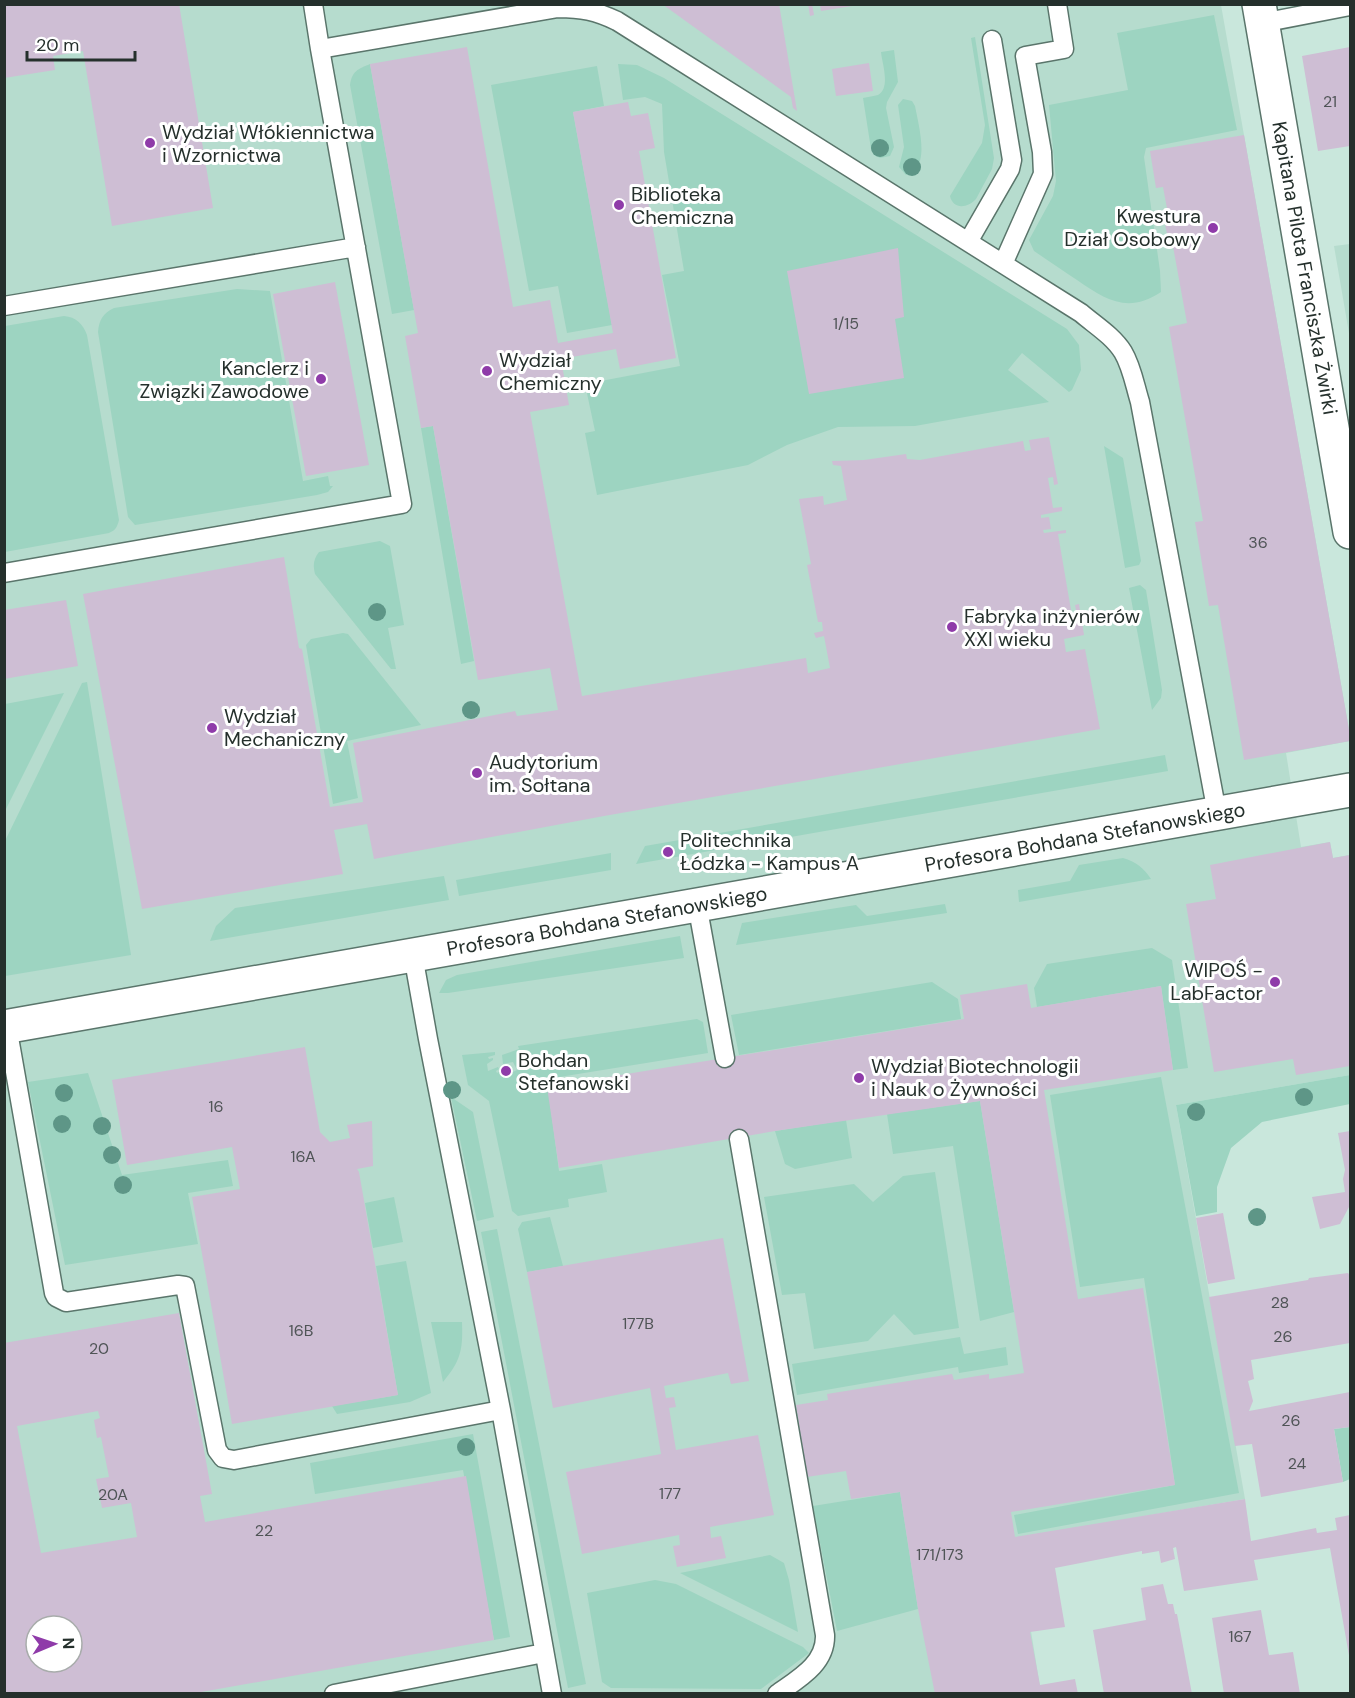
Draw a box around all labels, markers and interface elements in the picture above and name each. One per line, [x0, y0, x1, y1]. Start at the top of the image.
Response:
scale bar [27, 24, 135, 62]
text: 20 m [36, 33, 79, 57]
house number: 21 [1323, 91, 1337, 112]
place label: Wydział Włókiennictwa i Wzornictwa [162, 119, 374, 168]
street label: Kapitana Pilota Franciszka Żwirki [1266, 119, 1344, 417]
marker: Wydział Włókiennictwa i Wzornictwa [143, 136, 157, 150]
place label: Biblioteka Chemiczna [631, 181, 734, 230]
marker: Biblioteka Chemiczna [612, 198, 626, 212]
place label: Kwestura Dział Osobowy [1064, 203, 1201, 252]
marker: Kwestura Dział Osobowy [1206, 221, 1220, 235]
house number: 1/15 [833, 313, 859, 334]
place label: Wydział Chemiczny [499, 347, 602, 396]
place label: Kanclerz i Związki Zawodowe [139, 355, 309, 404]
marker: Wydział Chemiczny [480, 364, 494, 378]
marker: Kanclerz i Związki Zawodowe [314, 372, 328, 386]
house number: 36 [1248, 532, 1268, 553]
place label: Fabryka inżynierów XXI wieku [964, 603, 1140, 652]
marker: Fabryka inżynierów XXI wieku [945, 620, 959, 634]
place label: Wydział Mechaniczny [224, 703, 345, 752]
marker: Wydział Mechaniczny [205, 721, 219, 735]
place label: Audytorium im. Sołtana [489, 749, 598, 798]
marker: Audytorium im. Sołtana [470, 766, 484, 780]
street label: Profesora Bohdana Stefanowskiego [923, 796, 1247, 878]
place label: Politechnika Łódzka - Kampus A [680, 827, 859, 876]
marker: Politechnika Łódzka - Kampus A [661, 845, 675, 859]
street label: Profesora Bohdana Stefanowskiego [445, 880, 769, 962]
place label: WIPOŚ - LabFactor [1170, 957, 1263, 1006]
marker: WIPOŚ - LabFactor [1268, 975, 1282, 989]
place label: Bohdan Stefanowski [518, 1047, 629, 1096]
place label: Wydział Biotechnologii i Nauk o Żywności [871, 1053, 1078, 1102]
marker: Bohdan Stefanowski [499, 1064, 513, 1078]
marker: Wydział Biotechnologii i Nauk o Żywności [852, 1071, 866, 1085]
house number: 16 [208, 1096, 224, 1117]
house number: 16A [290, 1146, 316, 1167]
house number: 28 [1271, 1292, 1289, 1313]
house number: 177B [622, 1313, 654, 1334]
house number: 16B [289, 1320, 313, 1341]
house number: 26 [1273, 1326, 1293, 1347]
house number: 20 [89, 1338, 109, 1359]
house number: 26 [1281, 1410, 1301, 1431]
house number: 24 [1288, 1453, 1307, 1474]
house number: 177 [659, 1483, 681, 1504]
house number: 20A [98, 1484, 128, 1505]
house number: 22 [255, 1520, 273, 1541]
house number: 171/173 [916, 1544, 964, 1565]
north arrow [24, 1614, 84, 1674]
house number: 167 [1228, 1626, 1252, 1647]
text: N [58, 1637, 79, 1650]

